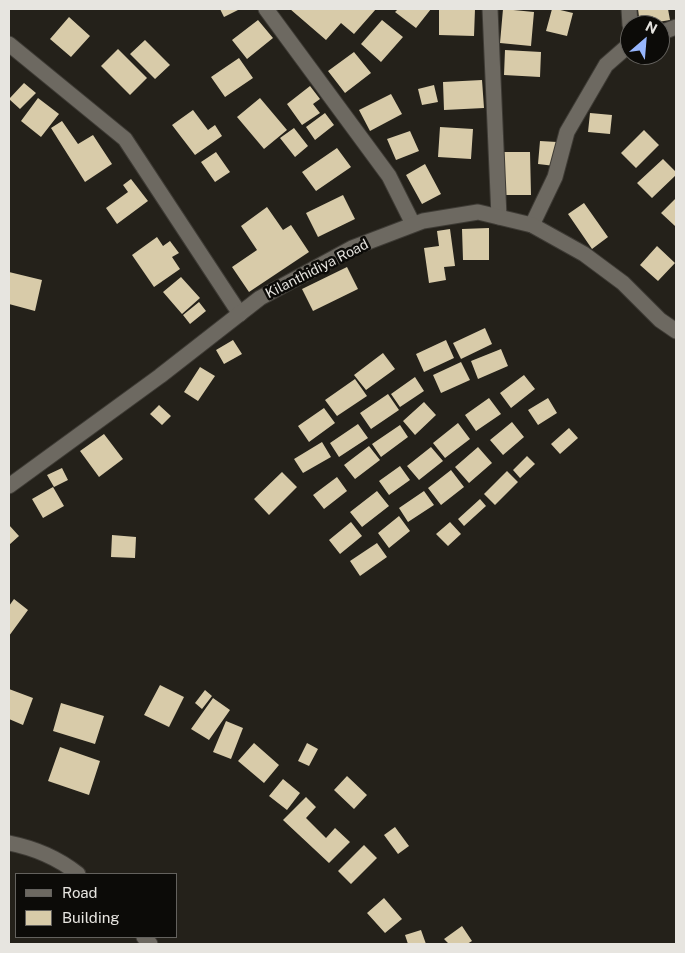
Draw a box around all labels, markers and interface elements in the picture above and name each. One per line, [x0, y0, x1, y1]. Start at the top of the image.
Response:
north arrow [620, 15, 670, 65]
text: N [643, 18, 660, 37]
street label: Kilanthidiya Road [263, 236, 371, 302]
legend [15, 873, 178, 938]
text: Road [62, 884, 98, 901]
text: Building [62, 909, 120, 926]

